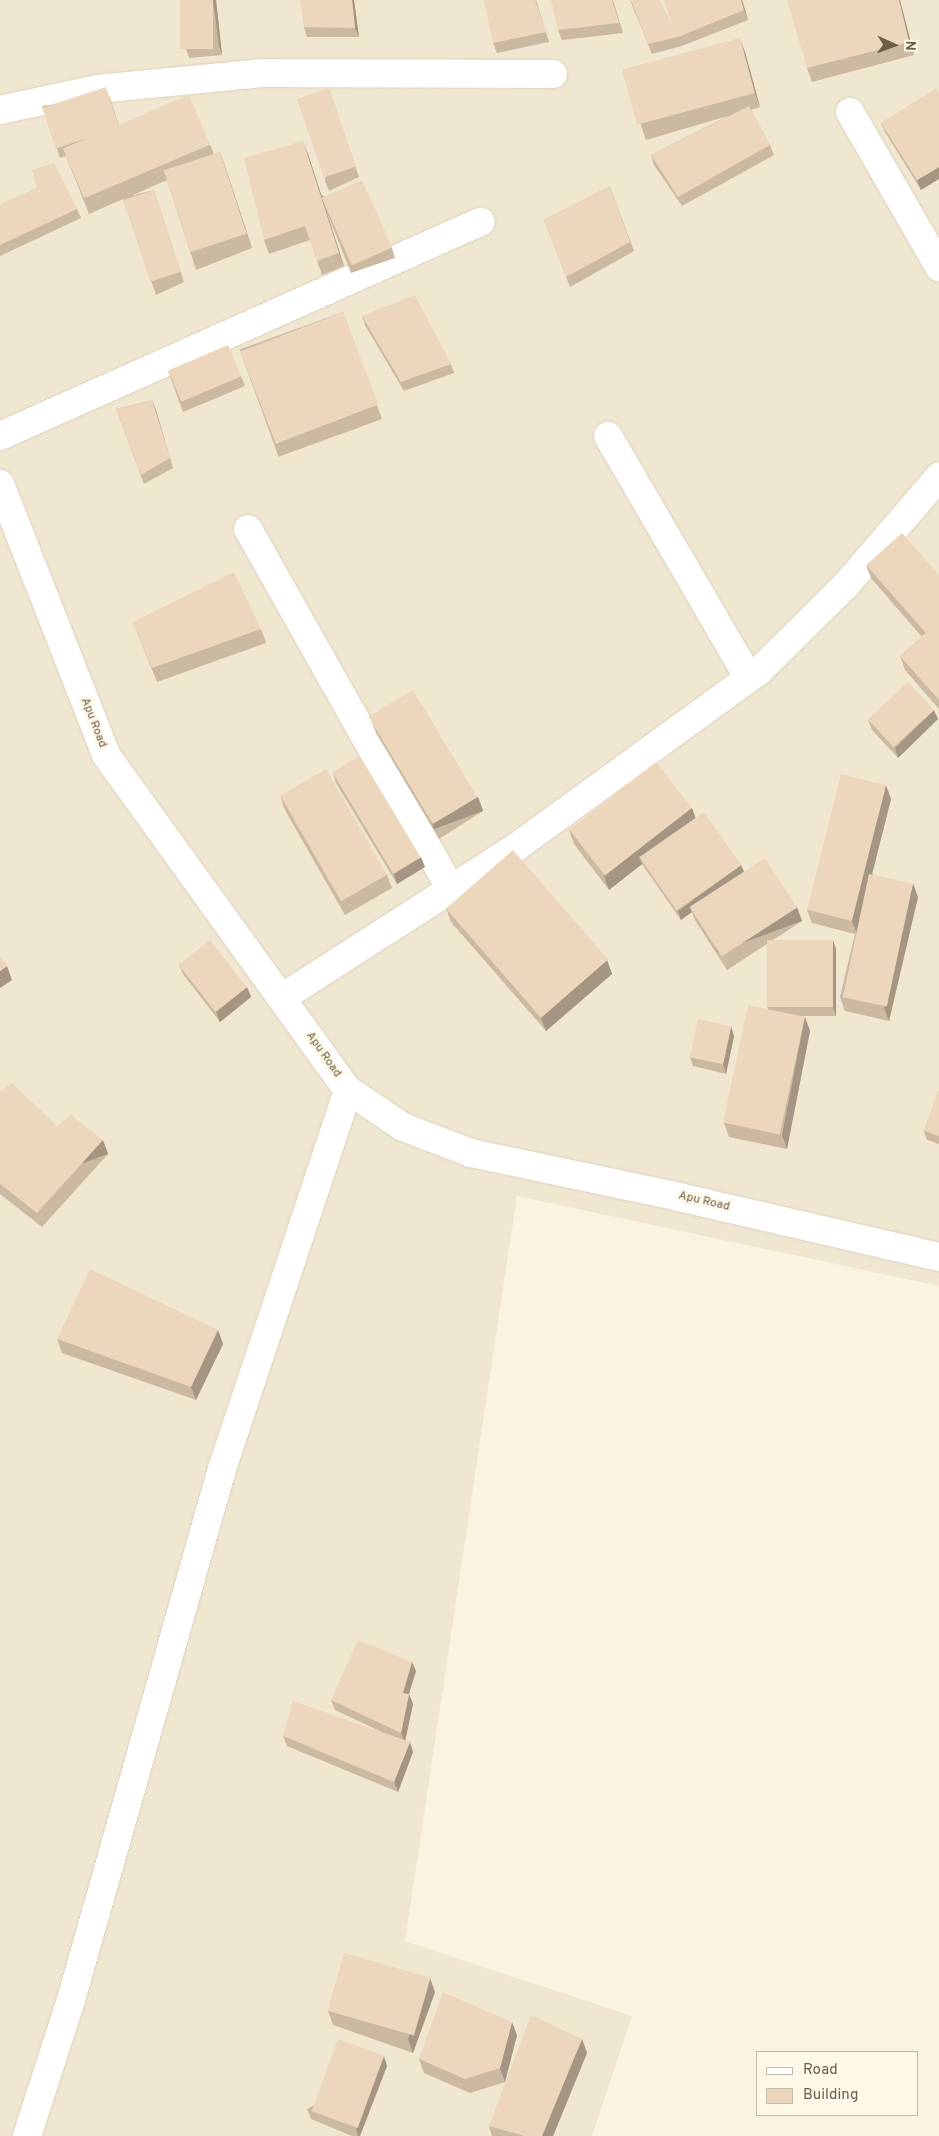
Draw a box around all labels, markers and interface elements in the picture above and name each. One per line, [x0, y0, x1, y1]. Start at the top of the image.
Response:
north arrow [869, 20, 919, 70]
text: N [901, 40, 918, 51]
street label: Apu Road [77, 696, 109, 750]
street label: Apu Road [302, 1029, 344, 1081]
street label: Apu Road [677, 1189, 731, 1215]
legend [756, 2051, 919, 2116]
text: Road [803, 2061, 838, 2080]
text: Building [803, 2086, 858, 2105]

